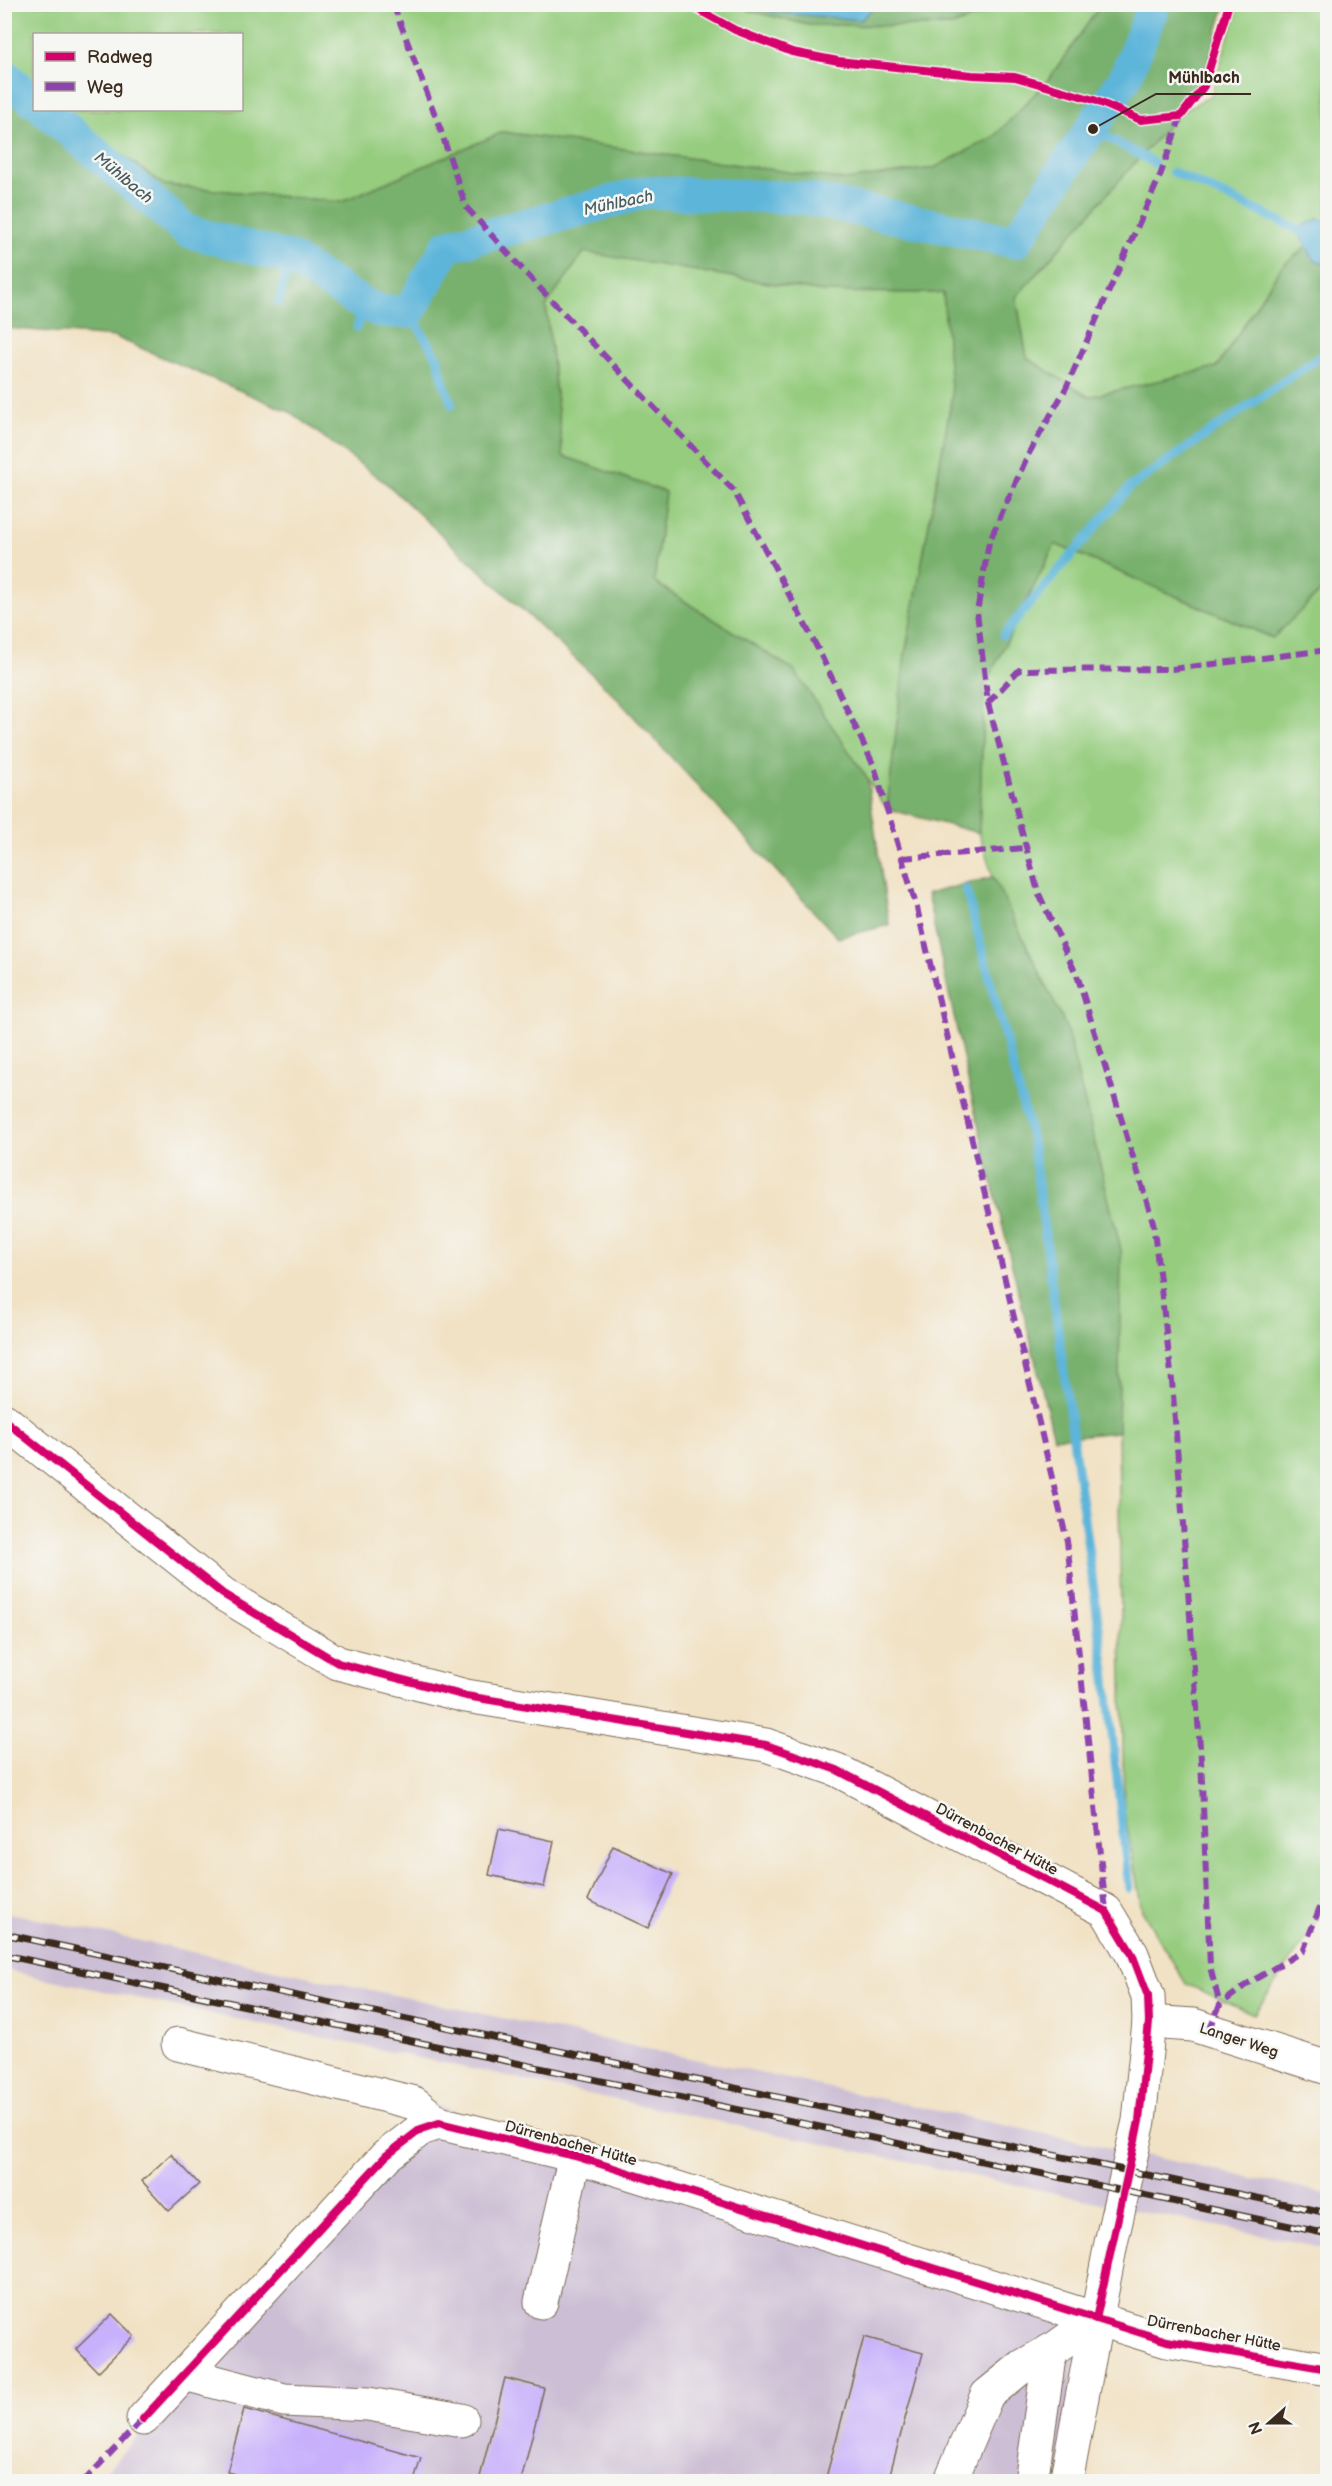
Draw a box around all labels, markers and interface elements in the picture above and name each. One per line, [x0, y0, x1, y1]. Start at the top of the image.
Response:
legend [33, 33, 243, 111]
text: Radweg [87, 47, 153, 68]
callout: Mühlbach [1156, 60, 1251, 94]
text: Mühlbach [1168, 69, 1240, 88]
text: Weg [87, 77, 123, 98]
water label: Mühlbach [90, 148, 156, 208]
water label: Mühlbach [582, 187, 655, 220]
street label: Dürrenbacher Hütte [932, 1799, 1061, 1880]
street label: Langer Weg [1197, 2019, 1281, 2062]
street label: Dürrenbacher Hütte [503, 2117, 639, 2170]
street label: Dürrenbacher Hütte [1145, 2311, 1283, 2356]
north arrow [1239, 2393, 1299, 2453]
text: N [1245, 2419, 1267, 2437]

